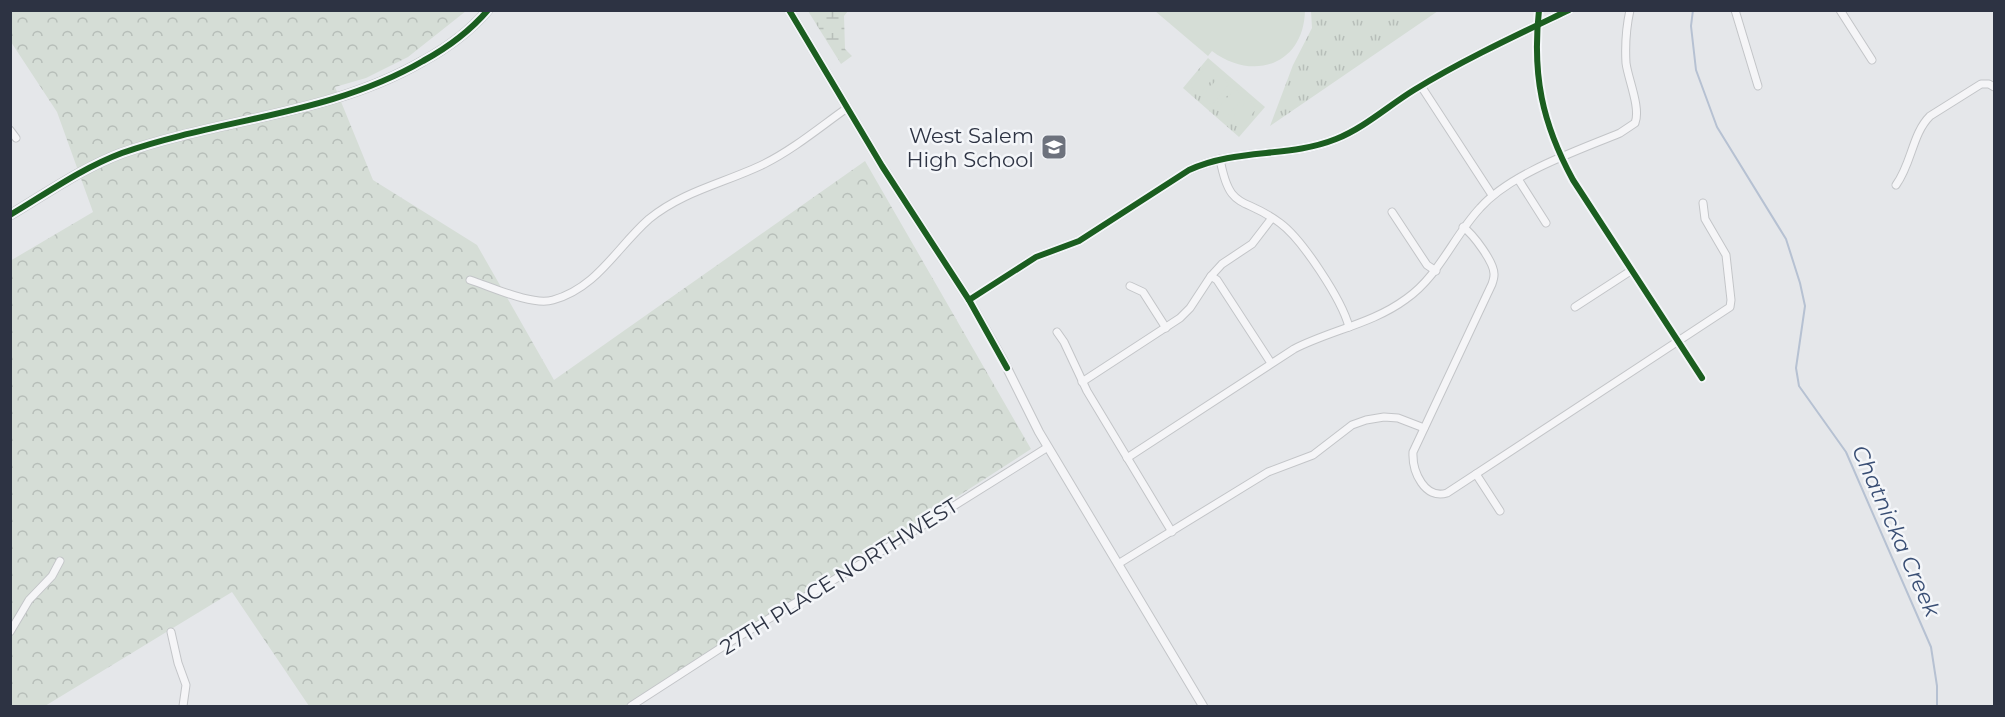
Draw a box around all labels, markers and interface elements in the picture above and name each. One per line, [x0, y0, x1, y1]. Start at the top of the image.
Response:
place label: West Salem High School [906, 123, 1034, 172]
school or university icon: West Salem High School [1039, 132, 1069, 162]
water label: Chatnicka Creek [1846, 441, 1946, 622]
street label: 27TH PLACE NORTHWEST [715, 492, 963, 660]

